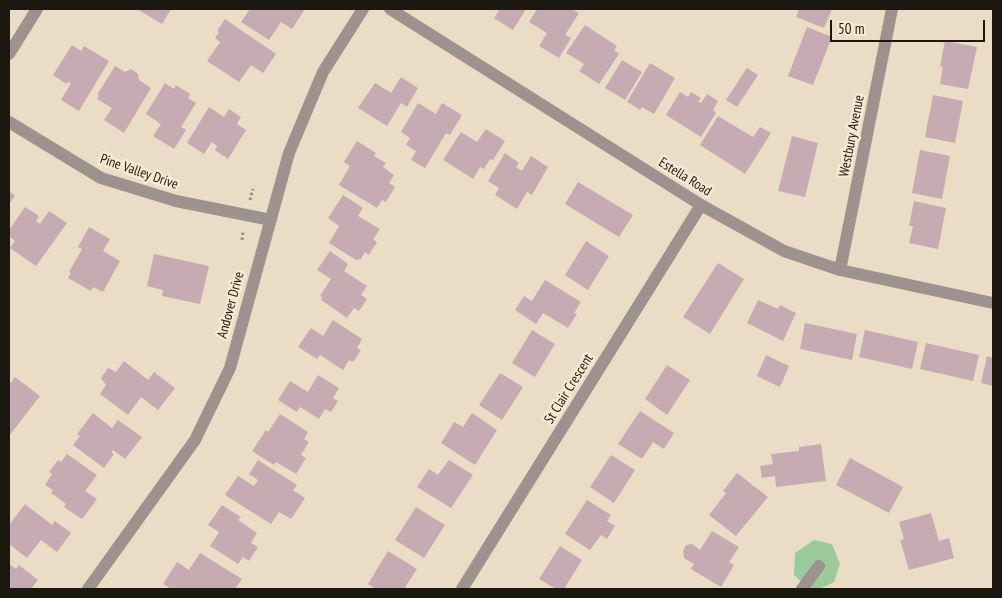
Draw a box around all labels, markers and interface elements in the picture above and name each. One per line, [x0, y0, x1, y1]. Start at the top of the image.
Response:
scale bar [832, 10, 987, 42]
text: 50 m [838, 19, 864, 38]
street label: Westbury Avenue [836, 94, 868, 178]
street label: Pine Valley Drive [98, 151, 180, 193]
street label: Estella Road [655, 154, 715, 200]
street label: Andover Drive [214, 270, 248, 340]
street label: St Clair Crescent [541, 351, 597, 427]

